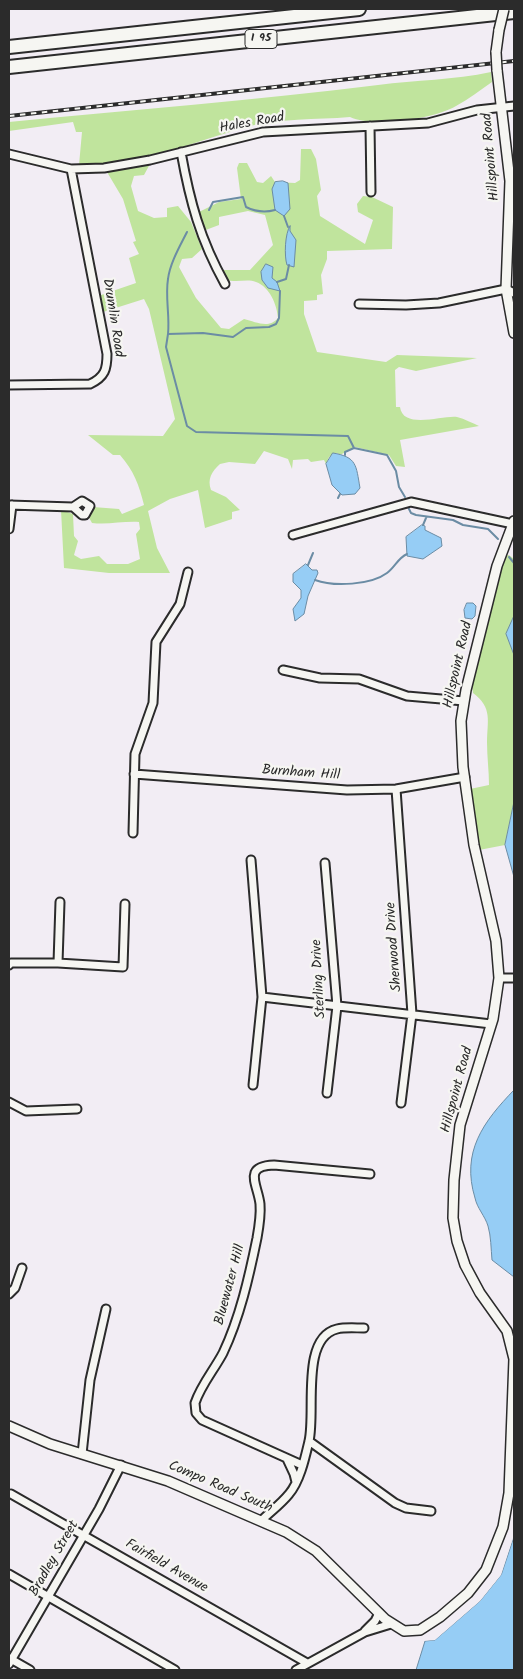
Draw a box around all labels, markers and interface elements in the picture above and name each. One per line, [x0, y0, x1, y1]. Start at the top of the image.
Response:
road number: I 95 [245, 30, 277, 48]
street label: Hales Road [218, 110, 286, 138]
street label: Hillspoint Road [480, 112, 504, 202]
street label: Drumlin Road [97, 277, 127, 359]
street label: Hillspoint Road [441, 620, 477, 710]
street label: Burnham Hill [261, 763, 341, 785]
street label: Sherwood Drive [383, 902, 407, 992]
street label: Sterling Drive [310, 939, 330, 1019]
street label: Hillspoint Road [438, 1045, 478, 1135]
street label: Bluewater Hill [212, 1243, 250, 1327]
street label: Compo Road South [165, 1458, 275, 1518]
street label: Bradley Street [27, 1518, 83, 1600]
street label: Fairfield Avenue [122, 1537, 210, 1597]

